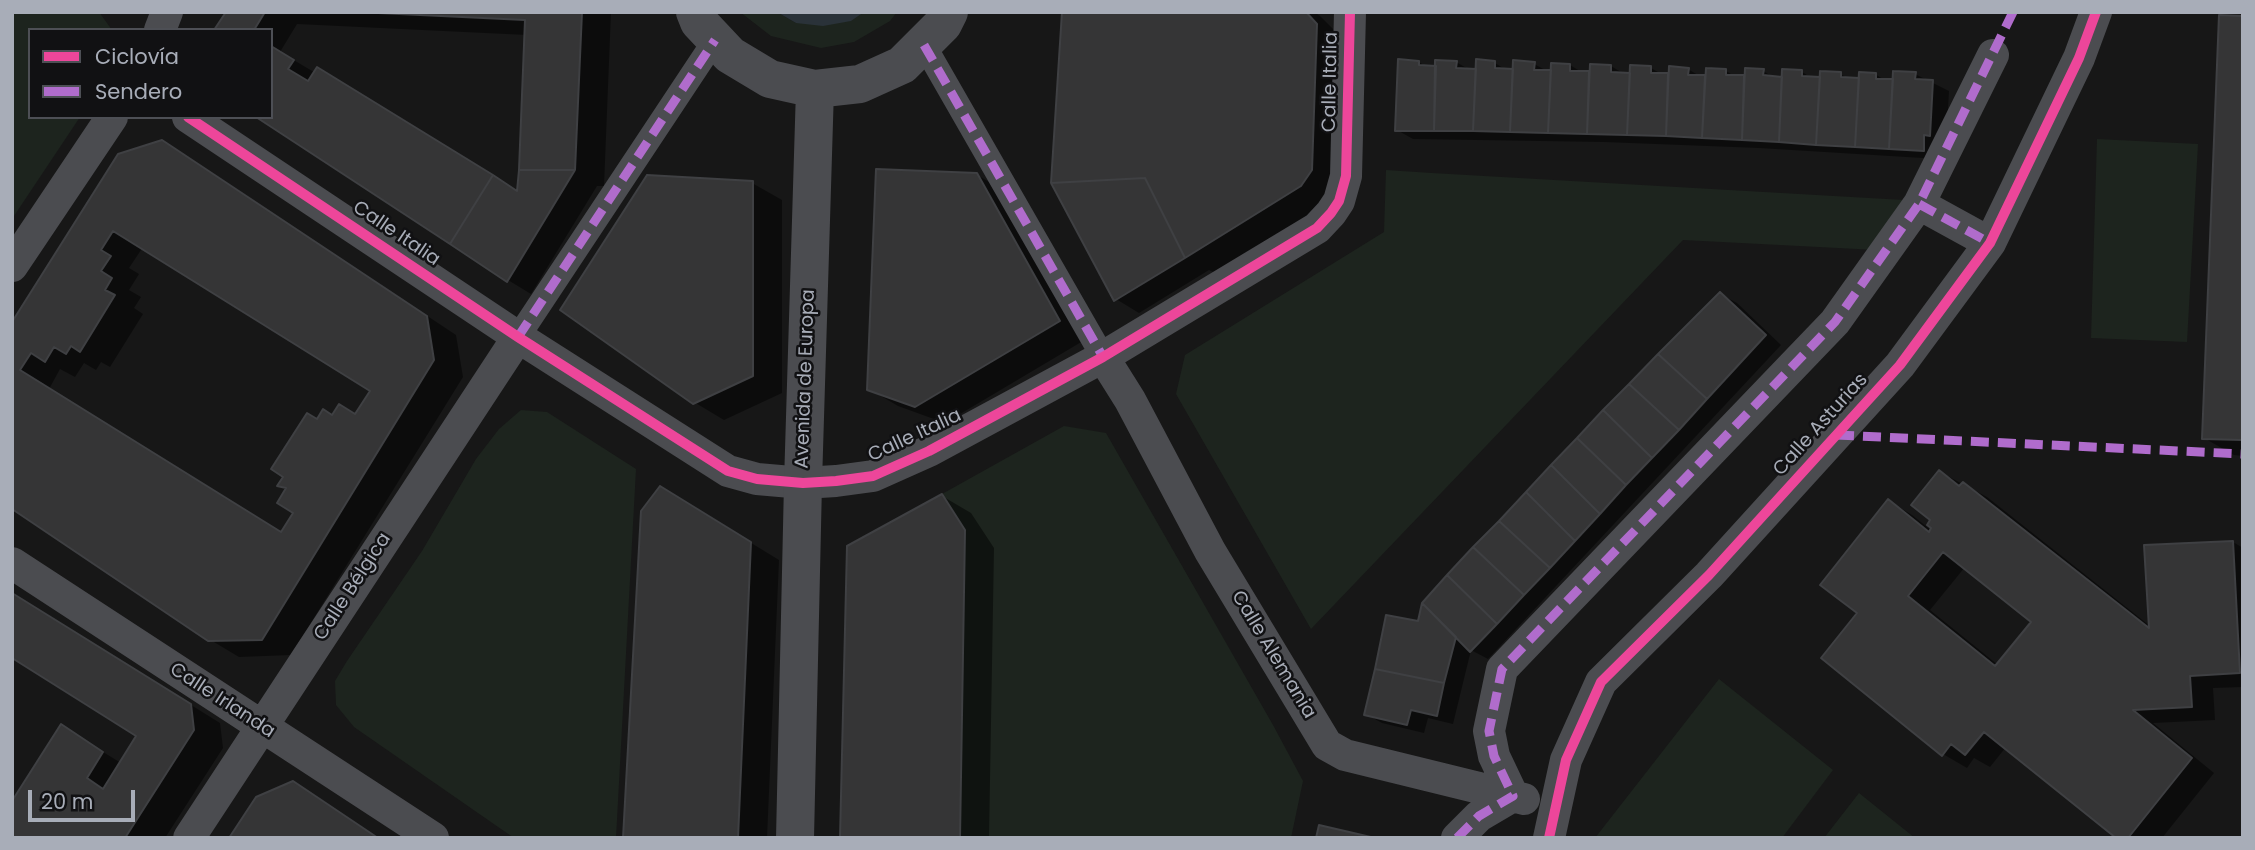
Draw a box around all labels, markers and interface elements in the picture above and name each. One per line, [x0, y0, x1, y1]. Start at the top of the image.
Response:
legend [28, 28, 273, 119]
street label: Calle Italia [1319, 32, 1343, 132]
text: Ciclovía [95, 42, 179, 71]
text: Sendero [95, 77, 182, 106]
street label: Calle Italia [348, 196, 444, 272]
street label: Avenida de Europa [791, 289, 821, 469]
street label: Calle Asturias [1769, 369, 1873, 481]
street label: Calle Italia [865, 404, 965, 468]
street label: Calle Bélgica [310, 529, 396, 645]
street label: Calle Alemania [1226, 587, 1320, 723]
street label: Calle Irlanda [165, 659, 279, 743]
scale bar [32, 776, 138, 820]
text: 20 m [41, 787, 94, 816]

